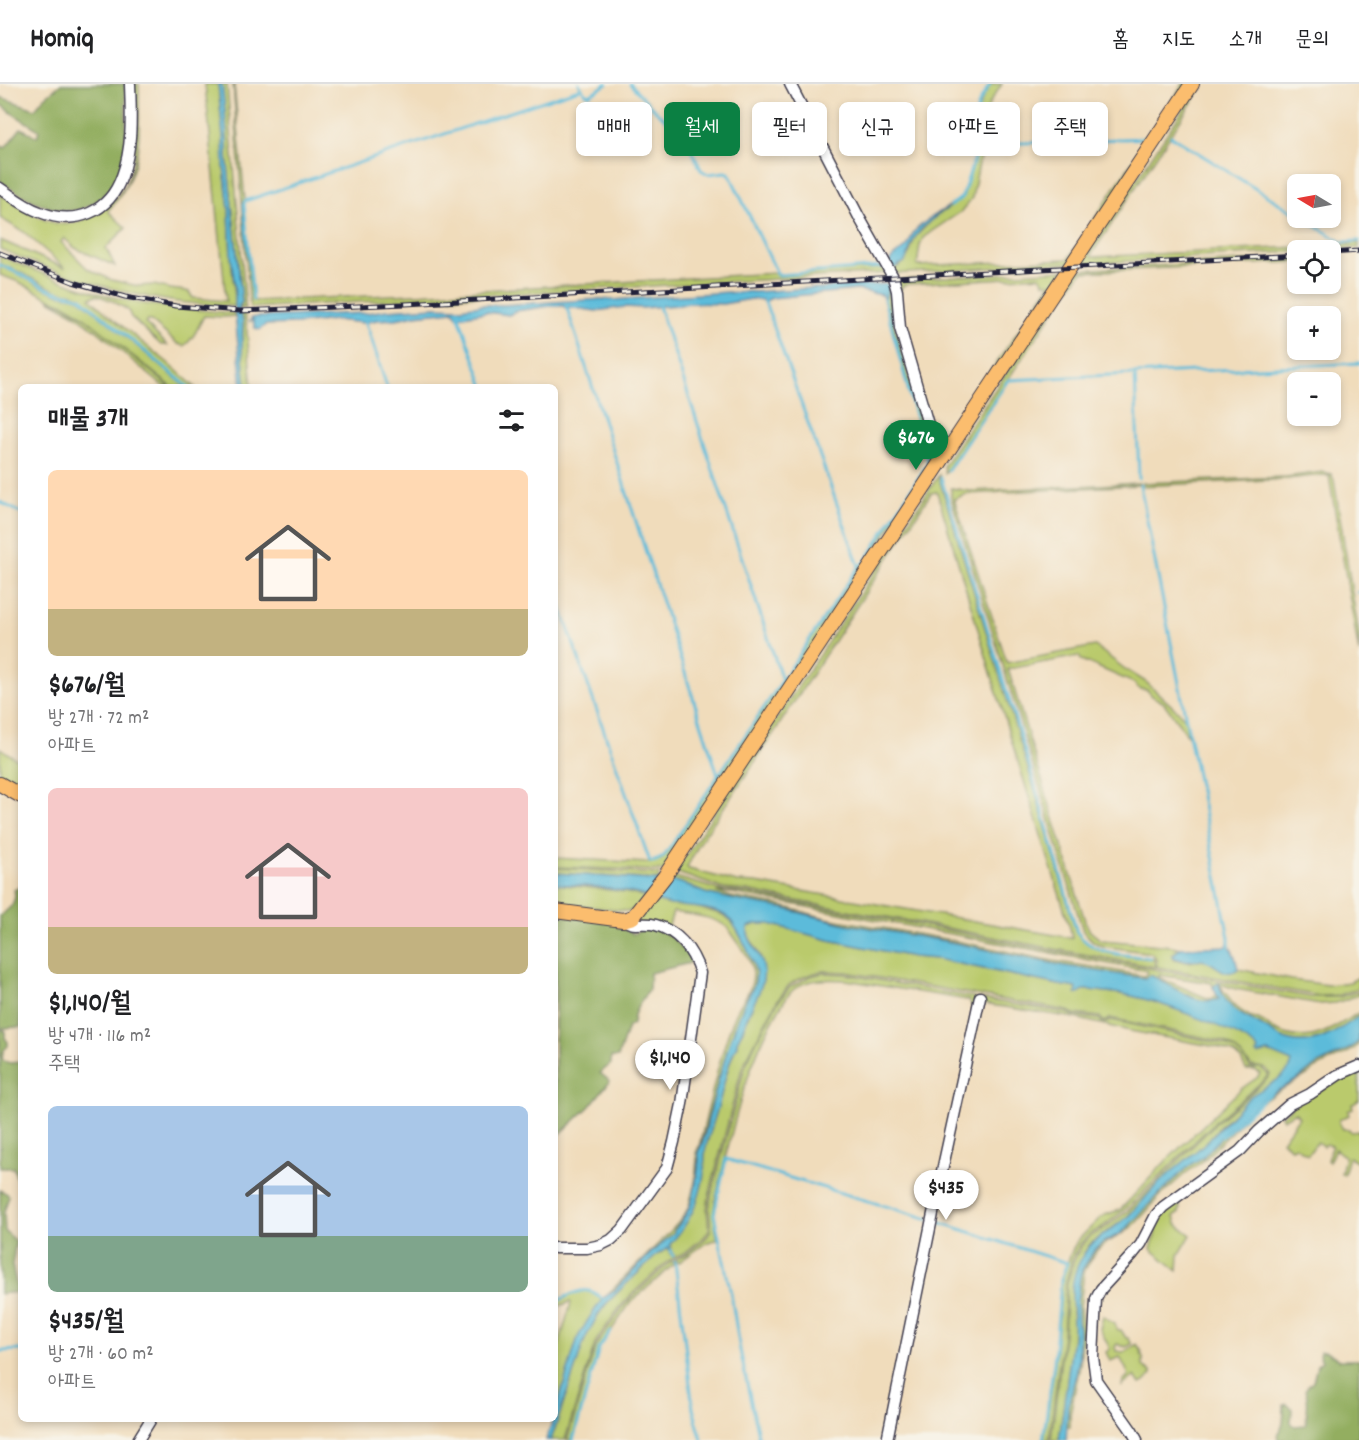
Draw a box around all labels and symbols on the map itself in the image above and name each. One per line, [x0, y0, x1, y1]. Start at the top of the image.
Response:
north arrow [1287, 174, 1341, 228]
pin: $676 [880, 420, 952, 471]
pin: $1,140 [621, 1040, 719, 1091]
pin: $435 [910, 1170, 982, 1221]

